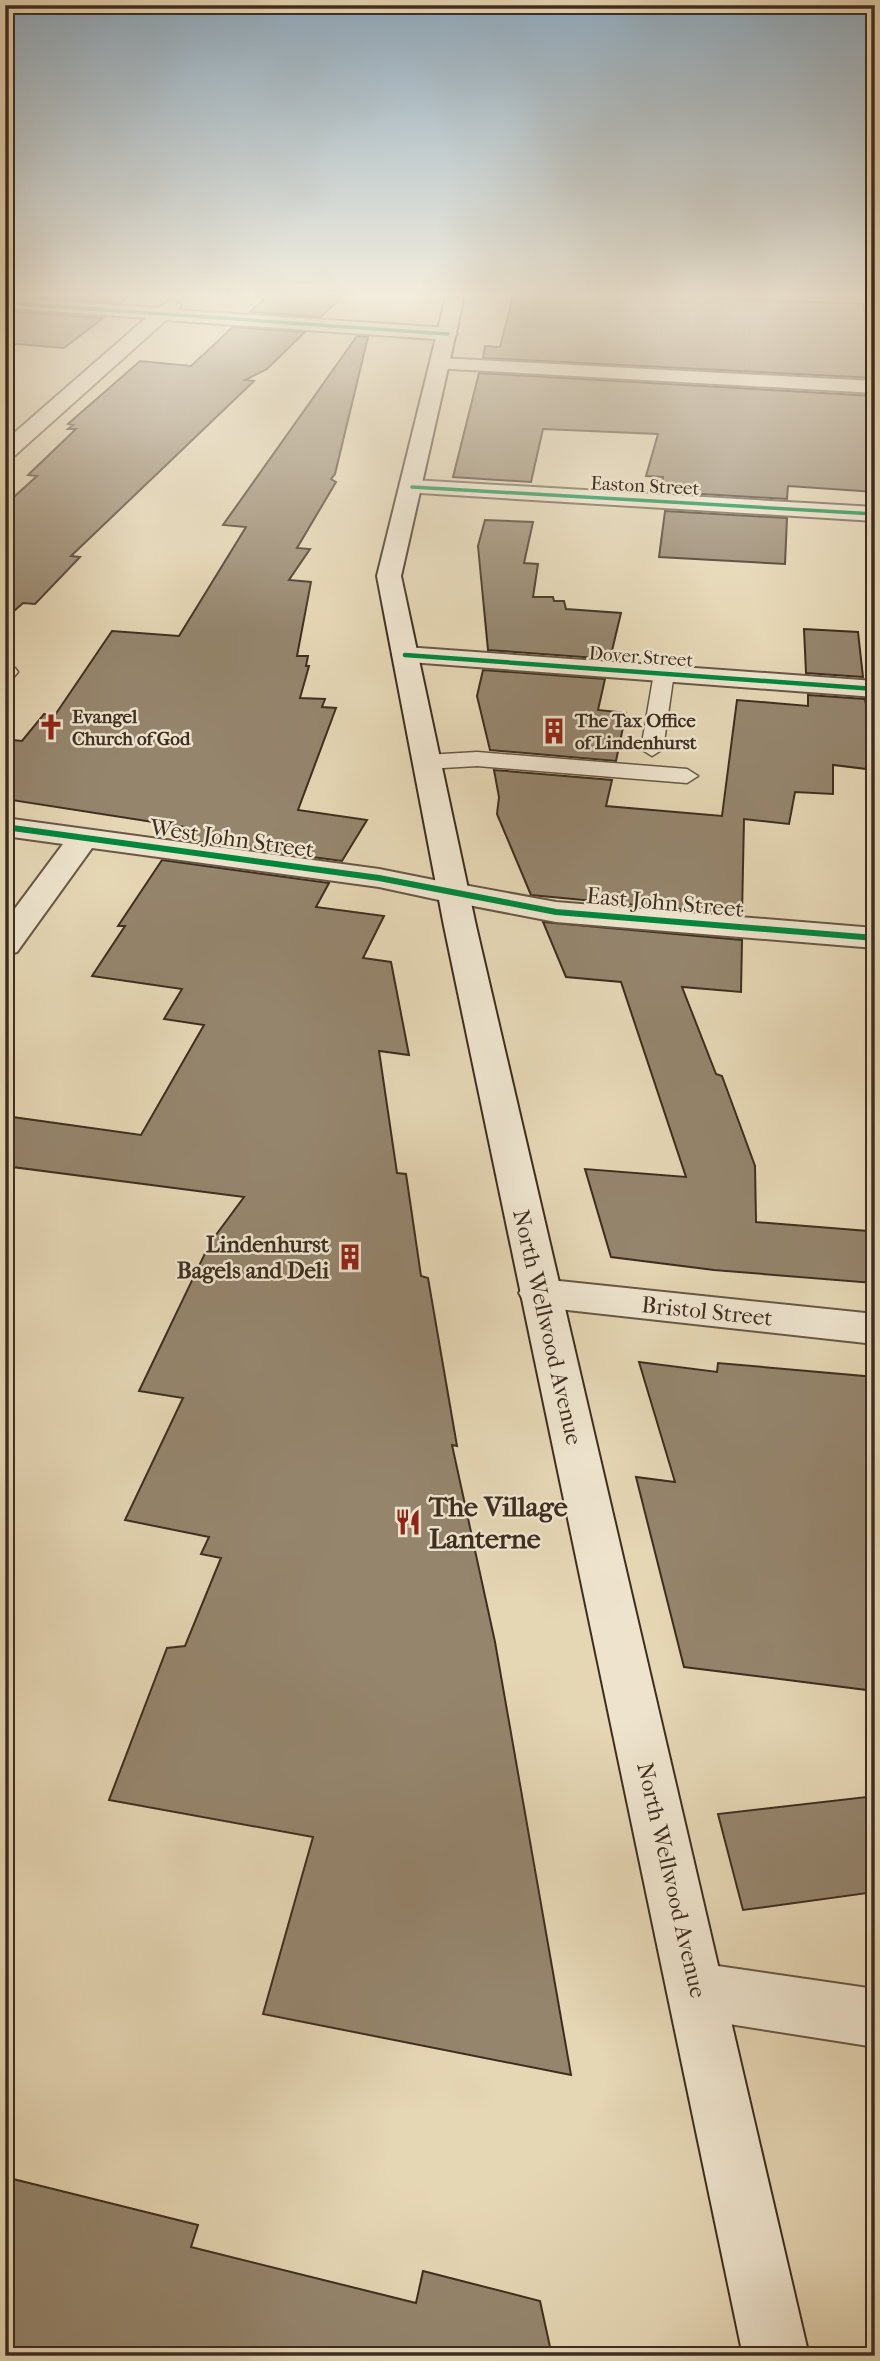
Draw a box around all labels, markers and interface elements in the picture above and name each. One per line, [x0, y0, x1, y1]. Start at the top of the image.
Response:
street label: Easton Street [590, 472, 700, 500]
street label: Dover Street [588, 642, 694, 672]
place label: Evangel Church of God [72, 706, 191, 750]
place label: The Tax Office of Lindenhurst [574, 710, 697, 754]
church icon: Evangel Church of God [36, 712, 66, 742]
building icon: The Tax Office of Lindenhurst [539, 716, 569, 746]
street label: West John Street [147, 813, 316, 863]
street label: East John Street [585, 882, 745, 923]
street label: North Wellwood Avenue [507, 1207, 588, 1448]
place label: Lindenhurst Bagels and Deli [177, 1231, 330, 1284]
building icon: Lindenhurst Bagels and Deli [335, 1242, 365, 1272]
street label: Bristol Street [640, 1291, 774, 1332]
place label: The Village Lanterne [428, 1490, 568, 1555]
restaurant icon: The Village Lanterne [393, 1507, 423, 1537]
street label: North Wellwood Avenue [631, 1760, 712, 2001]

